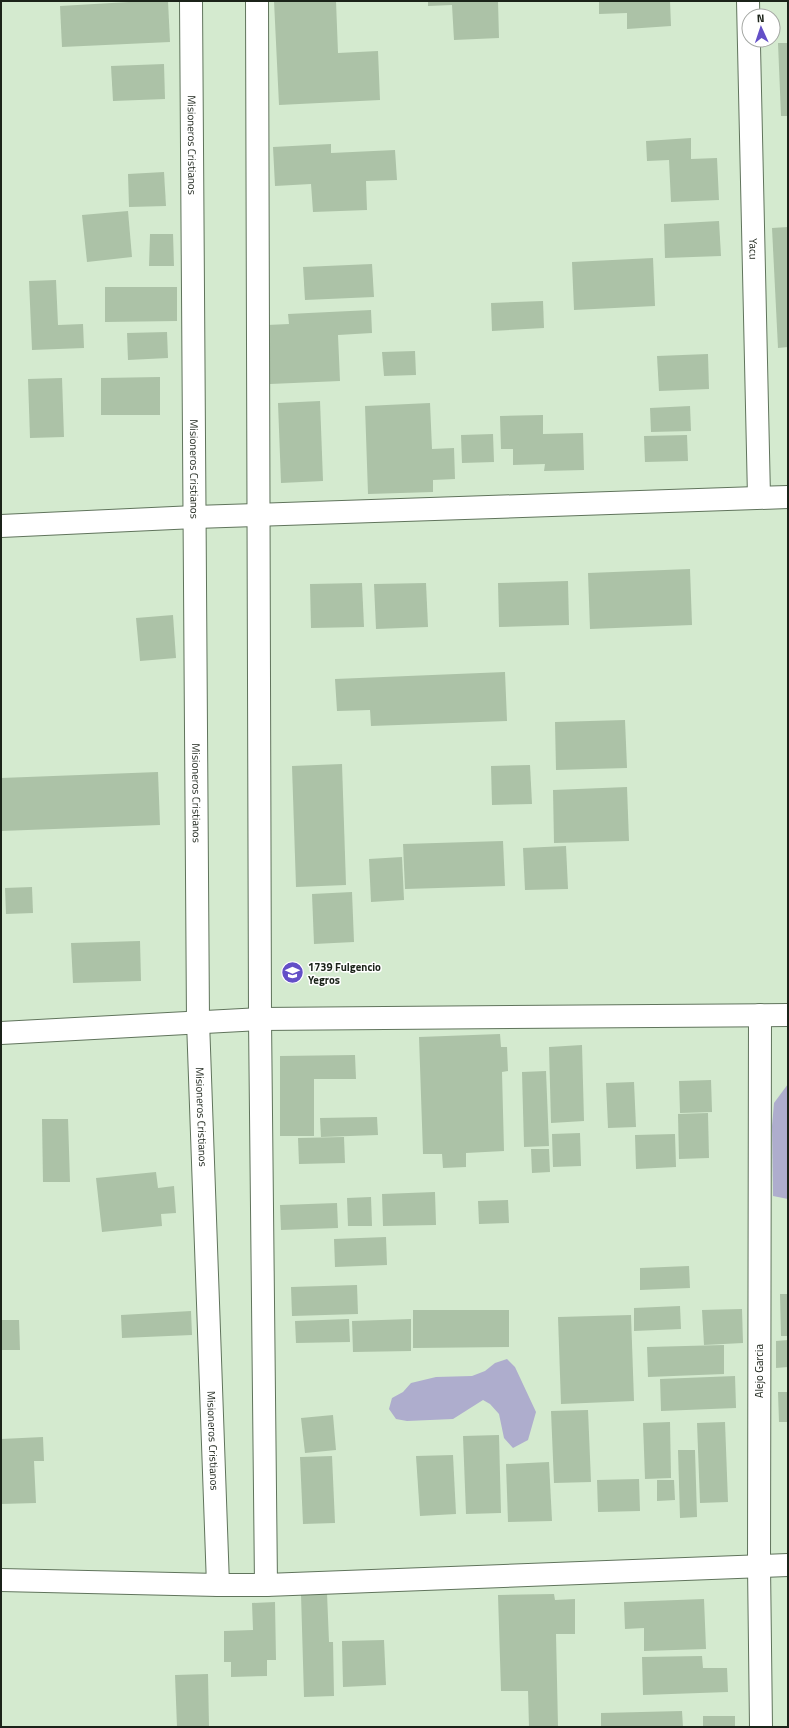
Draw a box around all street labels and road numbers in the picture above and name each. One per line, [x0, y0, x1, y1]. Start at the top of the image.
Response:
street label: Misioneros Cristianos [184, 95, 200, 195]
street label: Yacu [745, 238, 762, 260]
street label: Misioneros Cristianos [186, 419, 203, 519]
street label: Misioneros Cristianos [188, 743, 205, 843]
street label: Misioneros Cristianos [192, 1067, 211, 1167]
street label: Alejo Garcia [751, 1344, 767, 1398]
street label: Misioneros Cristianos [203, 1391, 223, 1491]

